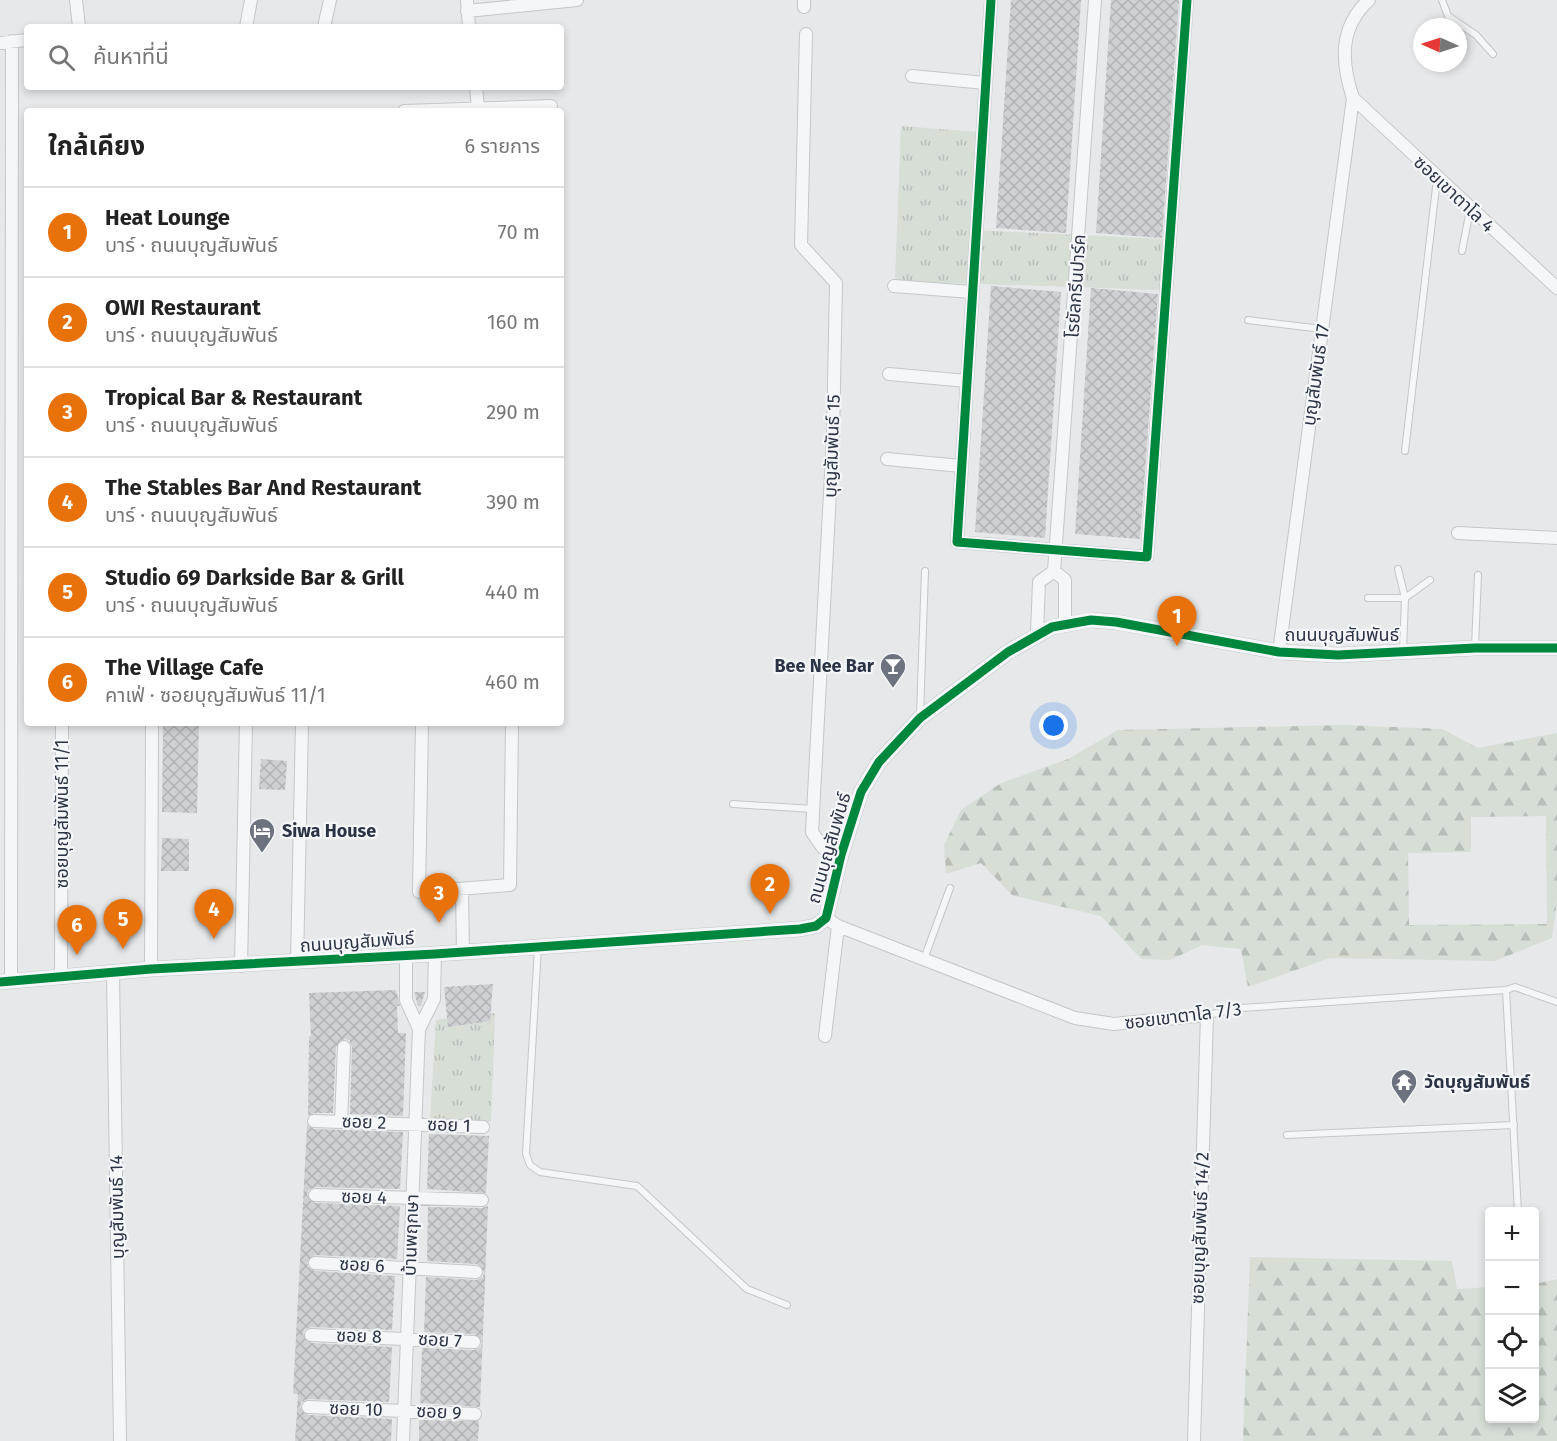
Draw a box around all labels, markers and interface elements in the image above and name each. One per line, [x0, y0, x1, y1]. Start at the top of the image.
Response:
north arrow [1413, 18, 1467, 72]
search box [24, 24, 564, 90]
icon: search [45, 41, 78, 74]
text: ค้นหาที่นี่ [93, 43, 169, 70]
text: ใกล้เคียง [48, 131, 145, 162]
text: 6 รายการ [464, 134, 540, 158]
street label: ซอยเขาตาโล 4 [1409, 151, 1499, 237]
text: Heat Lounge [105, 204, 230, 231]
text: 1 [63, 220, 72, 244]
text: 70 m [498, 220, 540, 244]
text: บาร์ · ถนนบุญสัมพันธ์ [105, 233, 278, 257]
street label: โรยัลกรีนปาร์ค [1061, 233, 1091, 339]
text: OWI Restaurant [105, 294, 261, 321]
text: 2 [62, 310, 73, 334]
text: 160 m [487, 310, 540, 334]
text: บาร์ · ถนนบุญสัมพันธ์ [105, 323, 278, 347]
street label: บุญสัมพันธ์ 17 [1298, 323, 1334, 427]
text: Tropical Bar & Restaurant [105, 384, 362, 411]
street label: บุญสัมพันธ์ 15 [819, 394, 845, 498]
text: 3 [62, 400, 73, 424]
text: 290 m [486, 400, 540, 424]
text: บาร์ · ถนนบุญสัมพันธ์ [105, 413, 278, 437]
text: The Stables Bar And Restaurant [105, 474, 421, 501]
text: 4 [62, 490, 73, 514]
text: 390 m [486, 490, 540, 514]
text: บาร์ · ถนนบุญสัมพันธ์ [105, 503, 278, 527]
text: Studio 69 Darkside Bar & Grill [105, 564, 404, 591]
text: 5 [62, 580, 73, 604]
text: 440 m [485, 580, 540, 604]
text: บาร์ · ถนนบุญสัมพันธ์ [105, 593, 278, 617]
pin: 1 [1158, 596, 1196, 646]
street label: ถนนบุญสัมพันธ์ [1285, 624, 1400, 646]
bar icon: Bee Nee Bar [878, 651, 908, 689]
text: The Village Cafe [105, 654, 264, 681]
place label: Bee Nee Bar [774, 655, 875, 677]
text: 6 [62, 670, 73, 694]
text: 460 m [485, 670, 540, 694]
text: คาเฟ่ · ซอยบุญสัมพันธ์ 11/1 [105, 683, 326, 707]
your location [1039, 711, 1068, 740]
street label: ซอยบุญสัมพันธ์ 11/1 [51, 739, 73, 889]
street label: ถนนบุญสัมพันธ์ [803, 789, 855, 906]
hotel icon: Siwa House [247, 816, 277, 854]
place label: Siwa House [282, 820, 376, 842]
pin: 2 [750, 864, 790, 914]
pin: 3 [420, 874, 458, 923]
pin: 4 [194, 890, 234, 939]
pin: 5 [104, 900, 142, 949]
pin: 6 [58, 906, 97, 955]
street label: ถนนบุญสัมพันธ์ [299, 927, 415, 957]
street label: ซอยเขาตาโล 7/3 [1123, 998, 1243, 1034]
temple icon: วัดบุญสัมพันธ์ [1389, 1067, 1419, 1105]
place label: วัดบุญสัมพันธ์ [1424, 1071, 1530, 1093]
street label: ซอย 2 [341, 1110, 387, 1134]
street label: ซอย 1 [427, 1113, 471, 1137]
street label: ซอยบุญสัมพันธ์ 14/2 [1186, 1151, 1214, 1304]
street label: บุญสัมพันธ์ 14 [105, 1154, 129, 1259]
street label: ซอย 4 [341, 1185, 387, 1209]
street label: บ้านพฤกษา [399, 1194, 423, 1276]
map controls [1485, 1207, 1539, 1423]
button: + [1485, 1207, 1539, 1261]
street label: ซอย 6 [339, 1253, 385, 1277]
button: − [1485, 1261, 1539, 1315]
button: locate [1485, 1315, 1539, 1369]
street label: ซอย 8 [336, 1324, 382, 1348]
street label: ซอย 7 [418, 1328, 462, 1352]
button: layers [1485, 1369, 1539, 1423]
street label: ซอย 10 [329, 1397, 383, 1421]
street label: ซอย 9 [416, 1400, 462, 1424]

